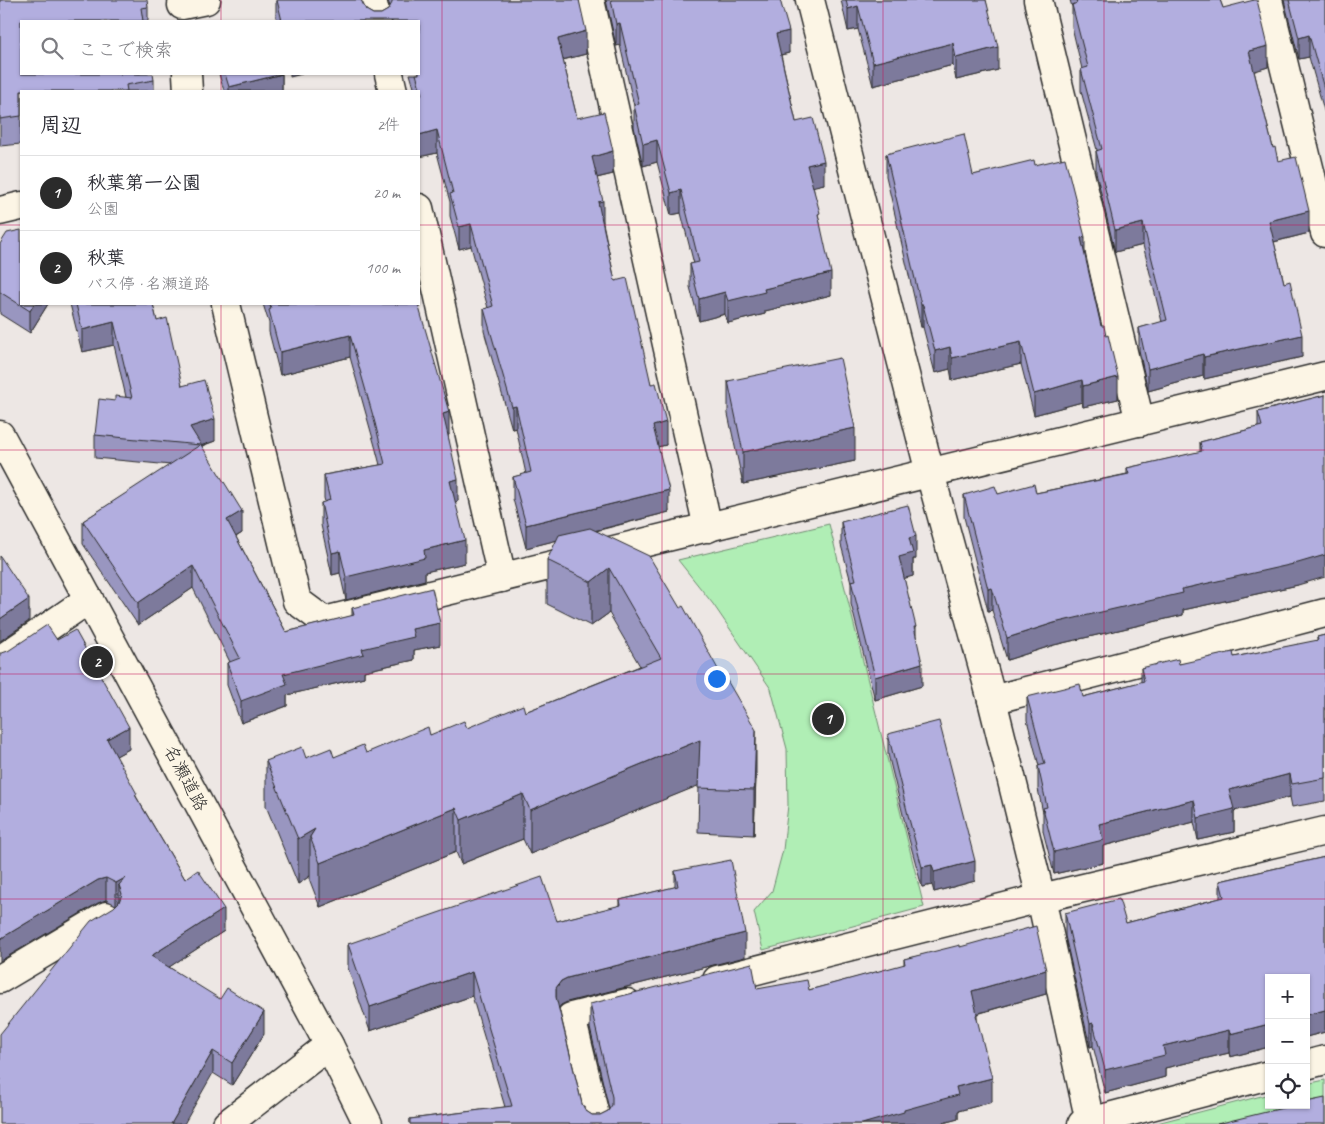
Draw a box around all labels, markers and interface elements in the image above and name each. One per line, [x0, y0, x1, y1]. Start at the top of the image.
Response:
search box [20, 20, 420, 75]
icon: search [38, 34, 66, 62]
text: ここで検索 [78, 38, 173, 62]
text: 周辺 [40, 112, 82, 138]
text: 2件 [377, 115, 400, 135]
text: 秋葉第一公園 [87, 171, 201, 195]
text: 1 [52, 183, 60, 203]
text: 20 m [373, 183, 400, 203]
text: 公園 [87, 199, 119, 219]
text: 秋葉 [87, 246, 125, 270]
text: 2 [52, 258, 60, 278]
text: 100 m [366, 258, 400, 278]
text: バス停 · 名瀬道路 [87, 274, 210, 294]
pin: 2 [81, 643, 113, 681]
your location [704, 666, 730, 692]
pin: 1 [812, 700, 844, 738]
street label: 名瀬道路 [159, 741, 213, 815]
map controls [1265, 974, 1310, 1109]
button: + [1265, 974, 1310, 1019]
button: − [1265, 1019, 1310, 1064]
button: locate [1265, 1064, 1310, 1109]

